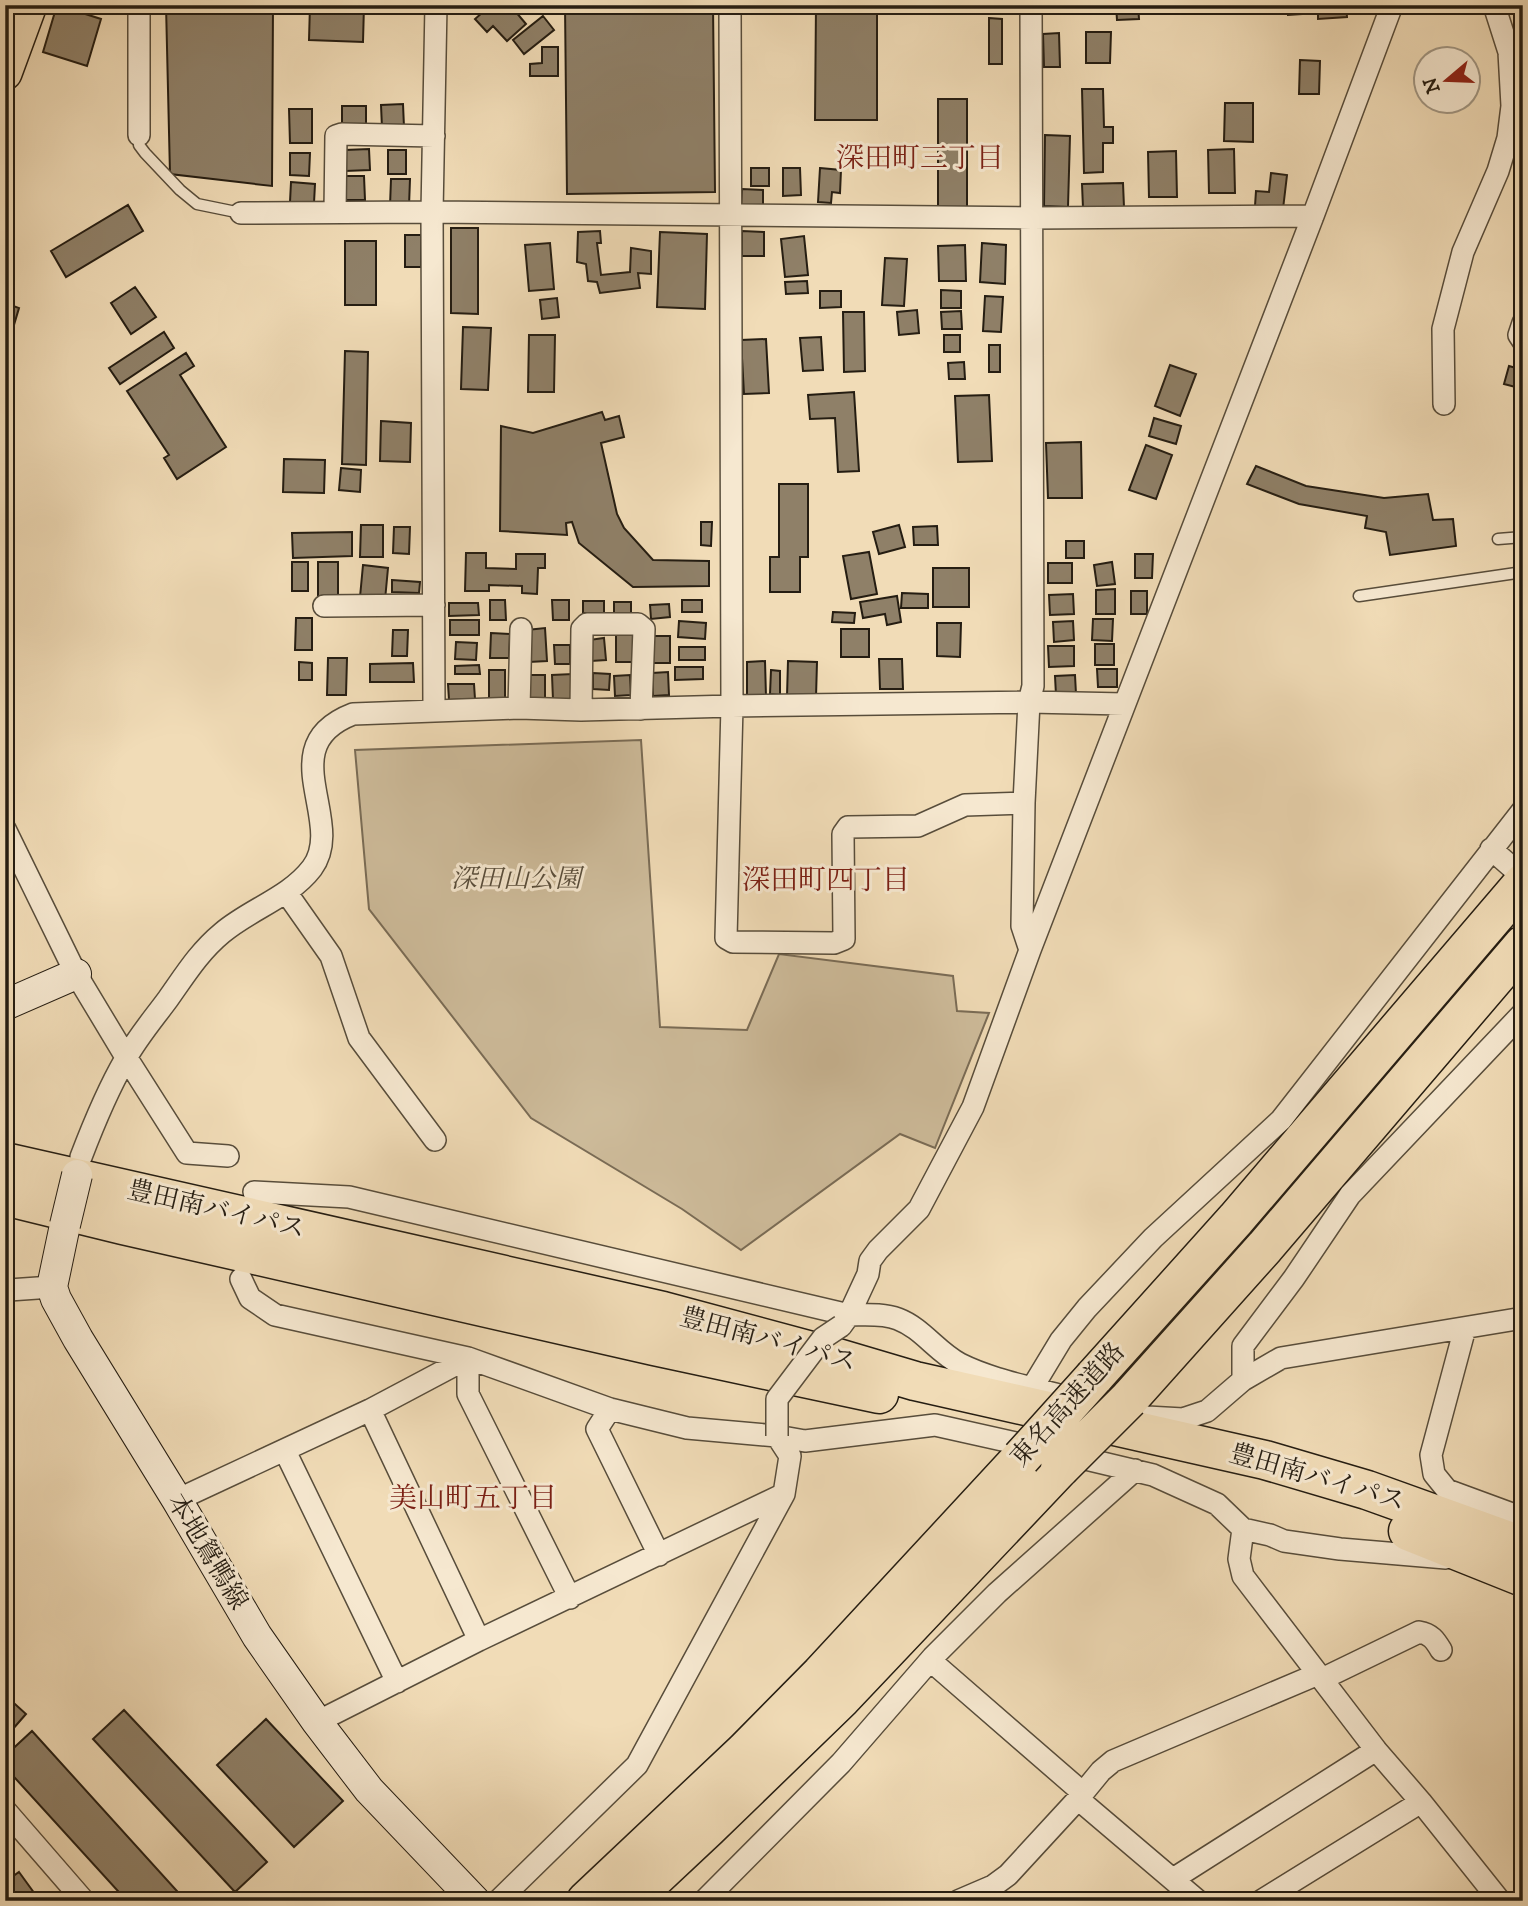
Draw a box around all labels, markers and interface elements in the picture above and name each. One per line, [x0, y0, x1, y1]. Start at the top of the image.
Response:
north arrow [1412, 46, 1482, 116]
text: N [1419, 74, 1446, 96]
district label: 深田町三丁目 [836, 141, 1004, 176]
park label: 深田山公園 [451, 863, 585, 896]
district label: 深田町四丁目 [742, 863, 910, 898]
street label: 豊田南バイパス [124, 1174, 308, 1246]
street label: 豊田南バイパス [676, 1301, 860, 1379]
street label: 東名高速道路 [1004, 1336, 1132, 1474]
street label: 豊田南バイパス [1225, 1437, 1409, 1519]
district label: 美山町五丁目 [389, 1481, 557, 1516]
street label: 本地鴛鴨線 [159, 1488, 255, 1616]

